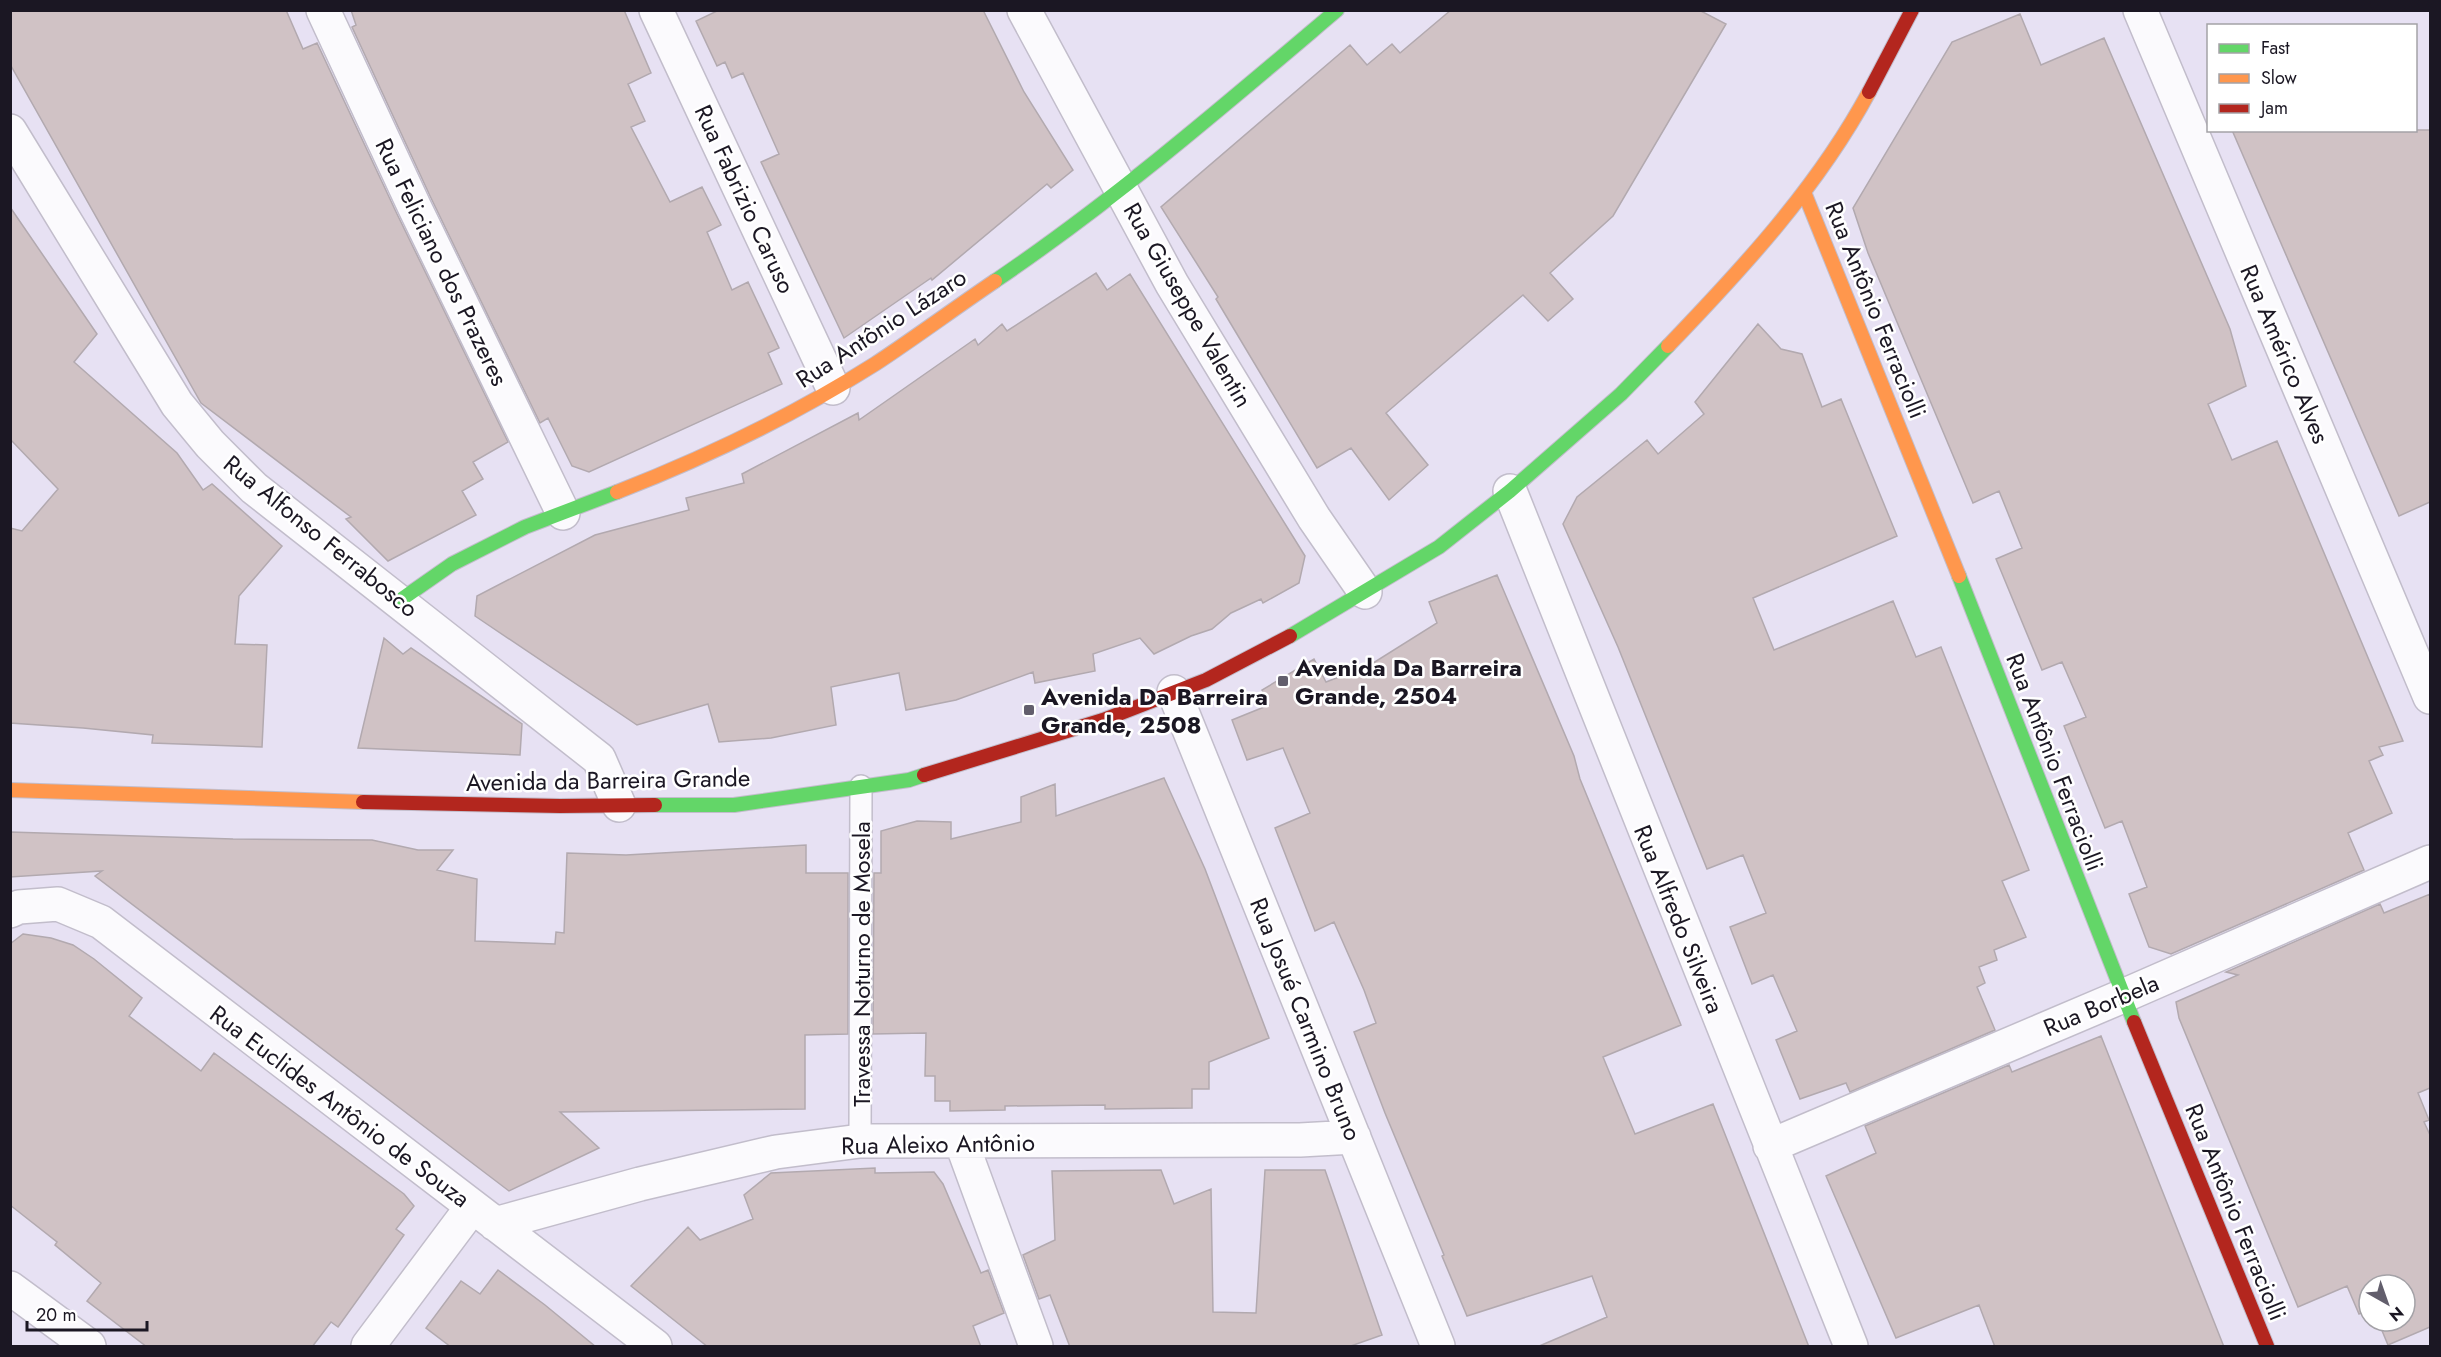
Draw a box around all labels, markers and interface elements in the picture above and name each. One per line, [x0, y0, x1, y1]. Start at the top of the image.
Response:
legend [2207, 24, 2417, 132]
text: Fast [2261, 35, 2290, 61]
text: Slow [2261, 65, 2298, 91]
text: Jam [2259, 95, 2288, 121]
street label: Rua Fabrizio Caruso [686, 99, 804, 299]
street label: Rua Feliciano dos Prazeres [367, 132, 517, 392]
street label: Rua Giuseppe Valentin [1115, 196, 1261, 414]
street label: Rua Antônio Ferraciolli [1817, 196, 1935, 424]
street label: Rua Américo Alves [2231, 259, 2339, 449]
street label: Rua Antônio Lázaro [789, 260, 973, 396]
street label: Rua Alfonso Ferrabosco [216, 446, 426, 626]
street label: Rua Antônio Ferraciolli [1997, 648, 2113, 876]
place label: Avenida Da Barreira Grande, 2504 [1294, 650, 1522, 713]
marker: Avenida Da Barreira Grande, 2504 [1276, 674, 1290, 688]
place label: Avenida Da Barreira Grande, 2508 [1040, 679, 1268, 742]
marker: Avenida Da Barreira Grande, 2508 [1022, 703, 1036, 717]
street label: Avenida da Barreira Grande [465, 760, 751, 800]
street label: Rua Alfredo Silveira [1625, 819, 1733, 1019]
street label: Travessa Noturno de Mosela [844, 821, 879, 1107]
street label: Rua Josué Carmino Bruno [1241, 892, 1371, 1146]
street label: Rua Borbela [2038, 965, 2164, 1045]
street label: Rua Euclides Antônio de Souza [203, 996, 477, 1216]
street label: Rua Antônio Ferraciolli [2177, 1098, 2295, 1326]
street label: Rua Aleixo Antônio [841, 1125, 1035, 1163]
north arrow [2357, 1273, 2417, 1333]
scale bar [27, 1294, 147, 1332]
text: N [2384, 1301, 2409, 1327]
text: 20 m [36, 1302, 76, 1328]

